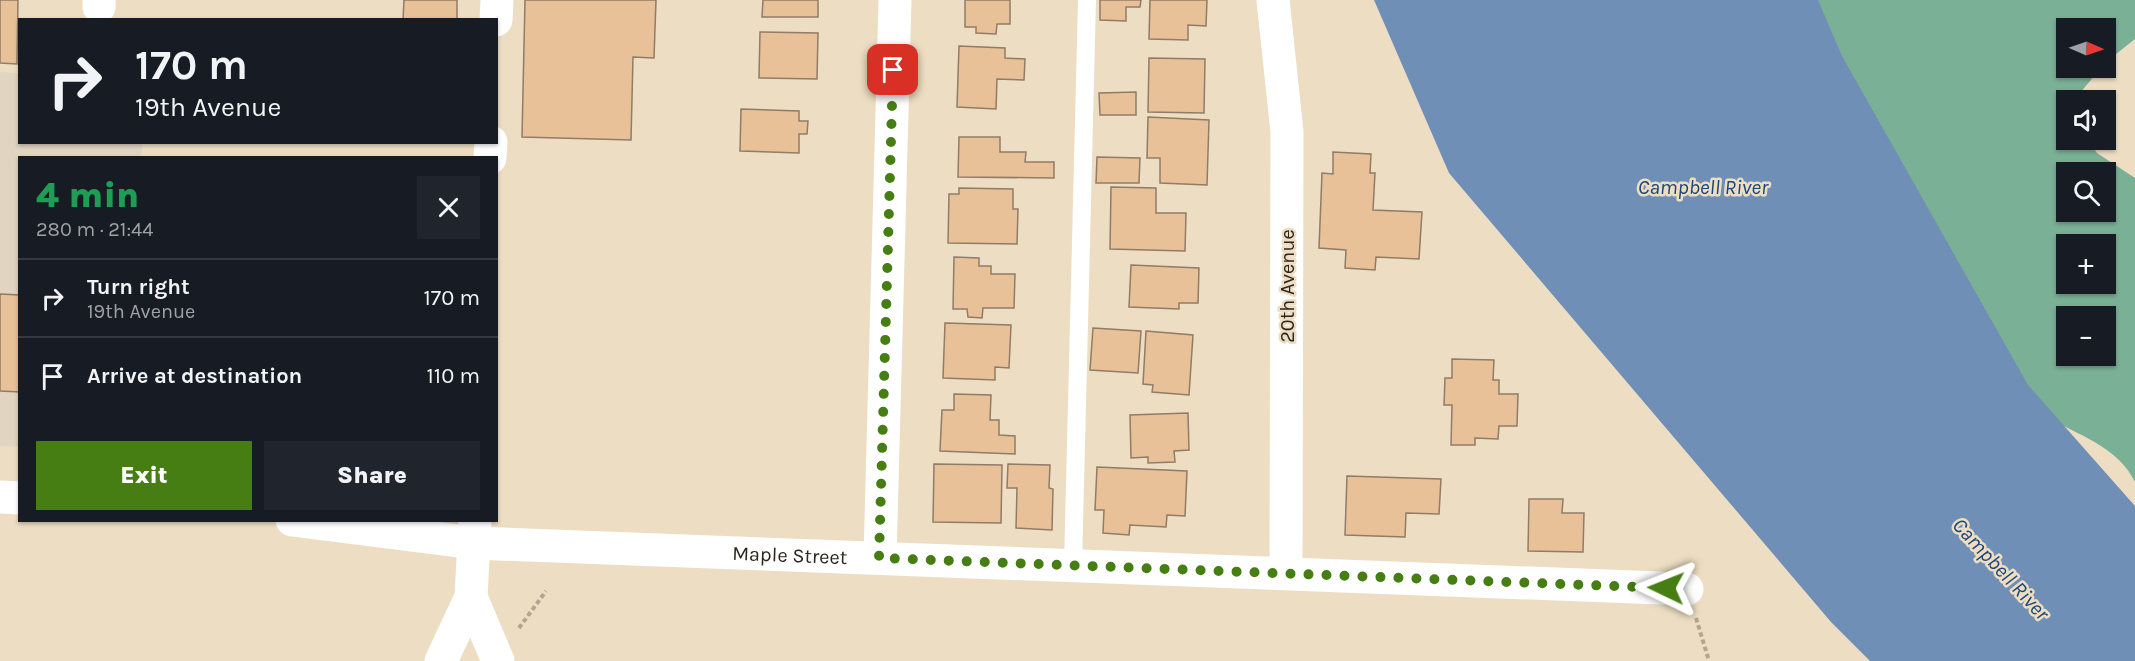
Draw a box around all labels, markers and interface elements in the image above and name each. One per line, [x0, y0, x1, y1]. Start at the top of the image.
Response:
north arrow [2056, 18, 2116, 78]
map controls [2056, 18, 2116, 366]
text: 170 m [135, 40, 248, 90]
icon: right [36, 42, 114, 120]
pin [867, 44, 918, 95]
icon: arrive [876, 53, 909, 86]
button: sound [2056, 90, 2116, 150]
text: 19th Avenue [135, 91, 281, 123]
button: search [2056, 162, 2116, 222]
text: 4 min [36, 174, 139, 216]
water label: Campbell River [1638, 175, 1769, 199]
button: close [417, 176, 480, 239]
text: 280 m · 21:44 [36, 218, 153, 241]
street label: 20th Avenue [1276, 229, 1299, 343]
button: + [2056, 234, 2116, 294]
text: Turn right [87, 274, 190, 300]
icon: right [36, 282, 69, 315]
text: 170 m [424, 285, 480, 311]
text: 19th Avenue [87, 300, 195, 323]
button: − [2056, 306, 2116, 366]
icon: arrive [36, 360, 69, 393]
text: Arrive at destination [87, 363, 302, 389]
text: 110 m [427, 363, 480, 389]
button: Exit [36, 441, 252, 510]
button: Share [264, 441, 480, 510]
water label: Campbell River [1948, 513, 2055, 626]
street label: Maple Street [732, 541, 848, 569]
position arrow [1634, 556, 1698, 620]

